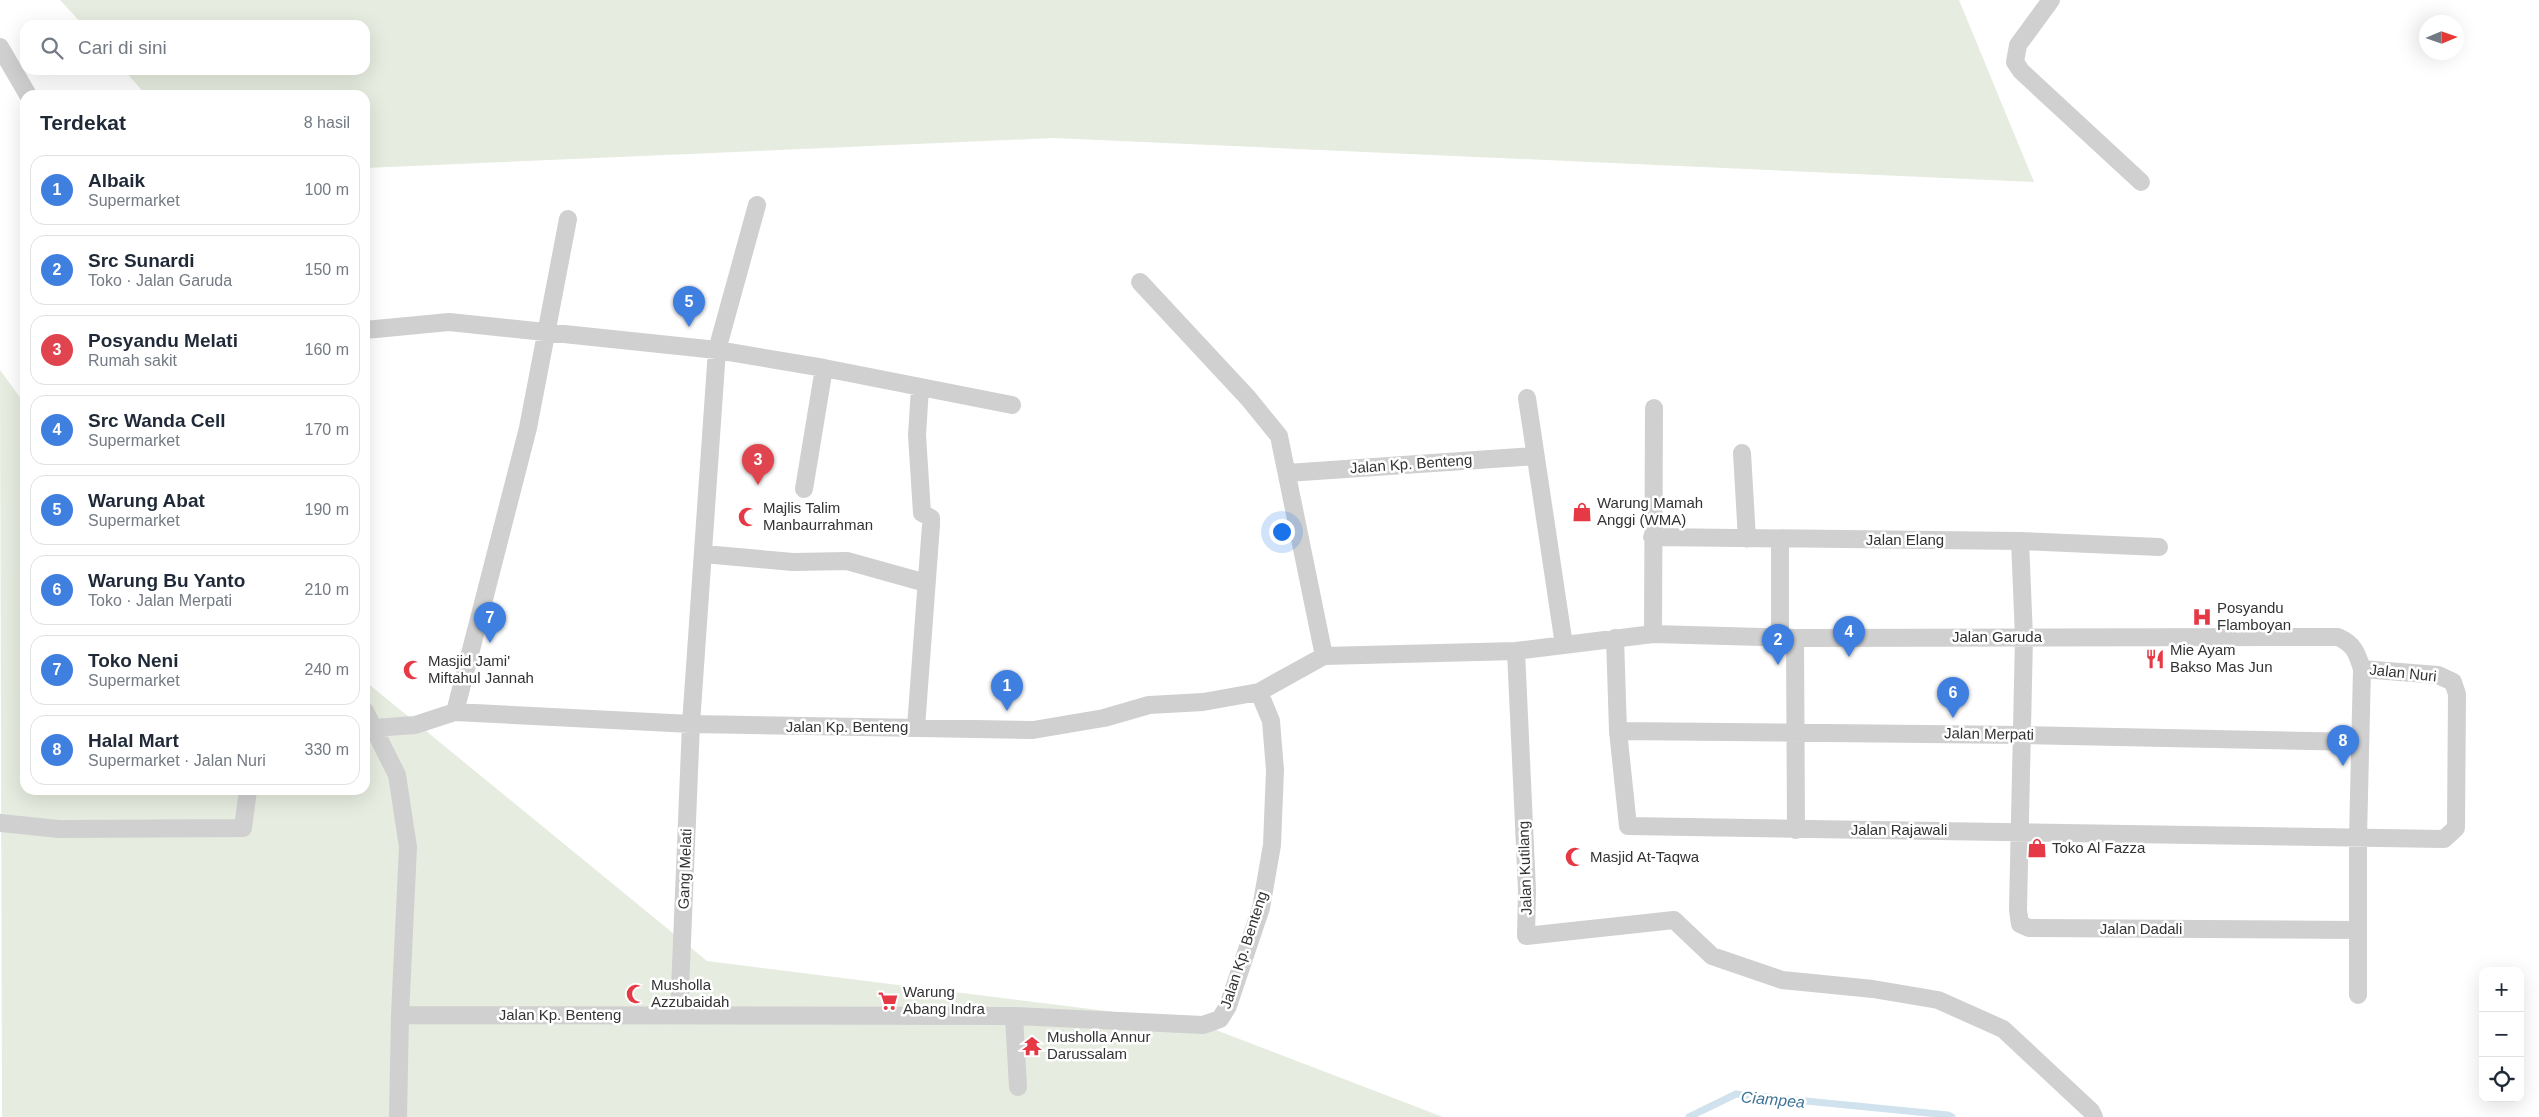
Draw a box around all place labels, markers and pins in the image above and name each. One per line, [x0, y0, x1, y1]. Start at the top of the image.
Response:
pin: 5 [673, 286, 705, 327]
pin: 3 [742, 444, 774, 485]
place label: Warung Mamah Anggi (WMA) [1597, 494, 1703, 528]
place label: Majlis Talim Manbaurrahman [763, 499, 873, 533]
shop icon: Warung Mamah Anggi (WMA) [1571, 501, 1593, 523]
mosque icon: Majlis Talim Manbaurrahman [737, 506, 759, 528]
place label: Posyandu Flamboyan [2217, 599, 2291, 633]
pin: 7 [474, 602, 506, 643]
hospital icon: Posyandu Flamboyan [2191, 606, 2213, 628]
pin: 4 [1833, 616, 1865, 657]
pin: 2 [1762, 624, 1794, 665]
place label: Mie Ayam Bakso Mas Jun [2170, 641, 2273, 675]
restaurant icon: Mie Ayam Bakso Mas Jun [2144, 648, 2166, 670]
place label: Masjid Jami' Miftahul Jannah [428, 652, 534, 686]
mosque icon: Masjid Jami' Miftahul Jannah [402, 659, 424, 681]
pin: 1 [991, 670, 1023, 711]
pin: 6 [1937, 677, 1969, 718]
pin: 8 [2327, 725, 2359, 766]
shop icon: Toko Al Fazza [2026, 837, 2048, 859]
place label: Toko Al Fazza [2052, 839, 2146, 856]
mosque icon: Masjid At-Taqwa [1564, 846, 1586, 868]
place label: Masjid At-Taqwa [1590, 848, 1700, 865]
place label: Musholla Azzubaidah [651, 976, 729, 1010]
mosque icon: Musholla Azzubaidah [625, 983, 647, 1005]
place label: Warung Abang Indra [903, 983, 985, 1017]
supermarket icon: Warung Abang Indra [877, 990, 899, 1012]
place label: Musholla Annur Darussalam [1047, 1028, 1150, 1062]
temple icon: Musholla Annur Darussalam [1021, 1035, 1043, 1057]

